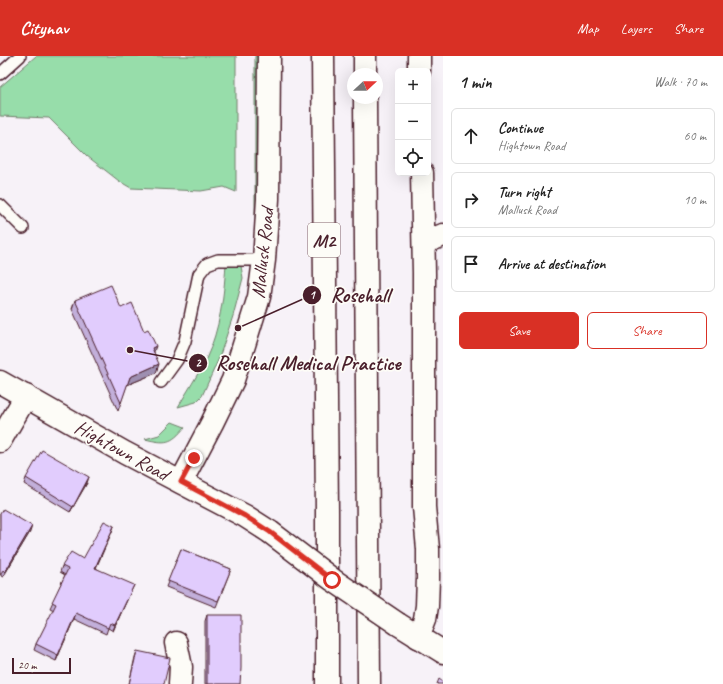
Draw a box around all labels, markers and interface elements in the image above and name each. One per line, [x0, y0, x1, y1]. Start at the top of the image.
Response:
text: Citynav [20, 16, 68, 40]
text: Map [577, 20, 599, 37]
text: Layers [621, 20, 652, 37]
text: Share [674, 20, 703, 37]
north arrow [347, 68, 383, 104]
map controls [395, 68, 431, 176]
button: + [395, 68, 431, 104]
text: 1 min [459, 72, 492, 93]
text: Walk · 70 m [654, 74, 707, 90]
button: − [395, 104, 431, 140]
text: Continue [498, 119, 543, 138]
icon: ahead [460, 125, 482, 147]
text: 60 m [684, 128, 706, 144]
text: Hightown Road [498, 138, 565, 154]
button: locate [395, 140, 431, 176]
text: Turn right [498, 183, 551, 202]
icon: right [460, 189, 482, 211]
text: 10 m [684, 192, 706, 208]
text: Mallusk Road [498, 202, 557, 218]
street label: Mallusk Road [245, 204, 280, 299]
road number: M2 [308, 223, 340, 257]
icon: arrive [460, 253, 482, 275]
text: Arrive at destination [498, 255, 605, 274]
callout: Rosehall [302, 279, 397, 312]
text: Rosehall [330, 282, 394, 308]
text: 1 [309, 287, 316, 303]
button: Save [459, 312, 579, 349]
button: Share [587, 312, 707, 349]
callout: Rosehall Medical Practice [188, 346, 408, 379]
text: Rosehall Medical Practice [215, 350, 403, 376]
text: 2 [195, 355, 202, 371]
street label: Hightown Road [70, 414, 176, 488]
route end [185, 449, 203, 467]
route start [323, 571, 341, 589]
scale bar [12, 656, 71, 675]
text: 20 m [18, 658, 37, 672]

